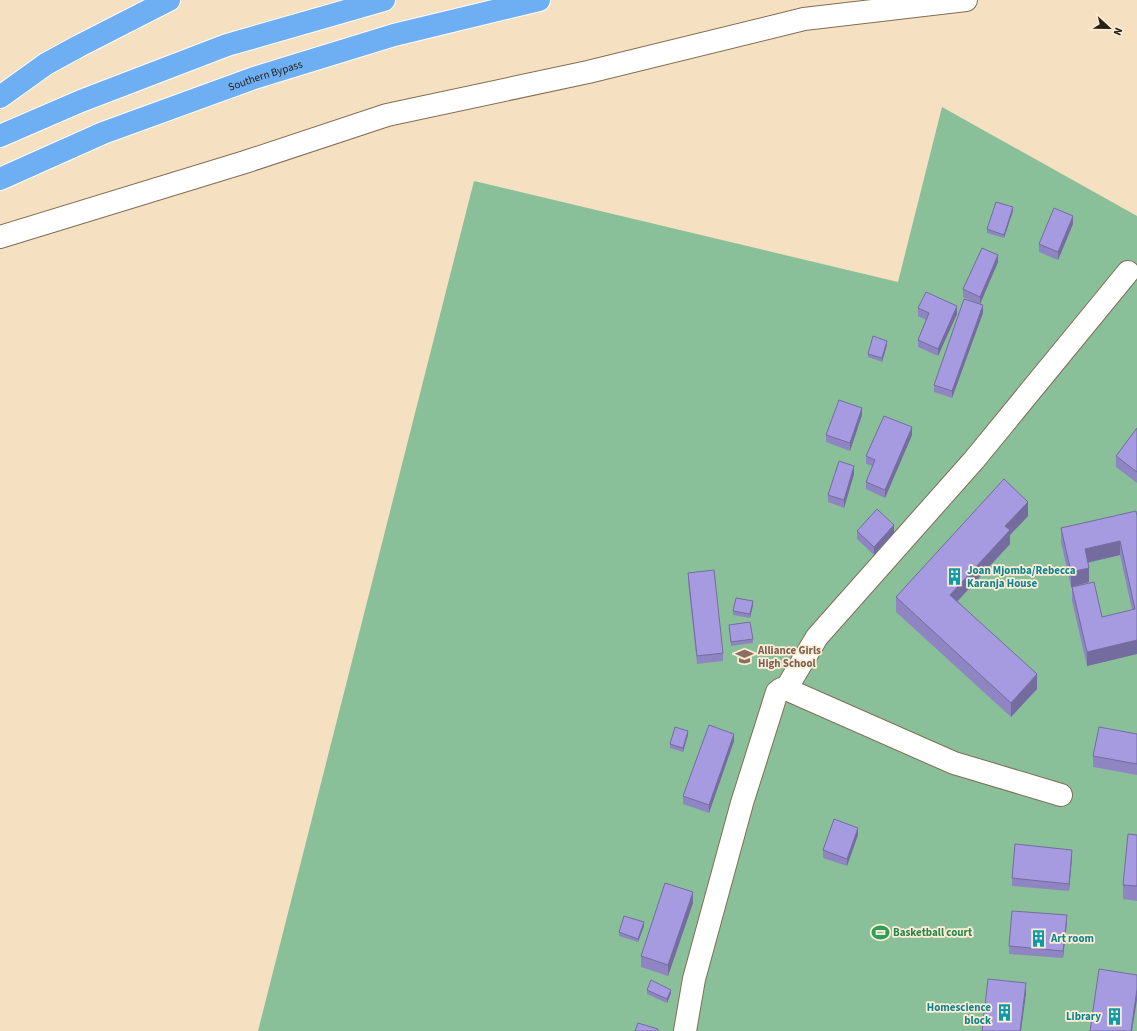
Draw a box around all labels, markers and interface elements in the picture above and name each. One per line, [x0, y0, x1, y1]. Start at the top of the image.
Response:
north arrow [1089, 8, 1129, 48]
text: N [1109, 25, 1126, 38]
street label: Southern Bypass [226, 56, 305, 95]
place label: Joan Mjomba/Rebecca Karanja House [967, 563, 1076, 591]
building icon: Joan Mjomba/Rebecca Karanja House [944, 566, 964, 586]
place label: Alliance Girls High School [757, 643, 821, 671]
school or university icon: Alliance Girls High School [735, 646, 755, 666]
sports icon: Basketball court [870, 922, 890, 942]
place label: Basketball court [893, 925, 973, 940]
building icon: Art room [1028, 928, 1048, 948]
place label: Art room [1050, 931, 1094, 946]
place label: Homescience block [927, 1000, 991, 1028]
building icon: Homescience block [994, 1003, 1014, 1023]
building icon: Library [1104, 1006, 1124, 1026]
place label: Library [1066, 1009, 1101, 1024]

